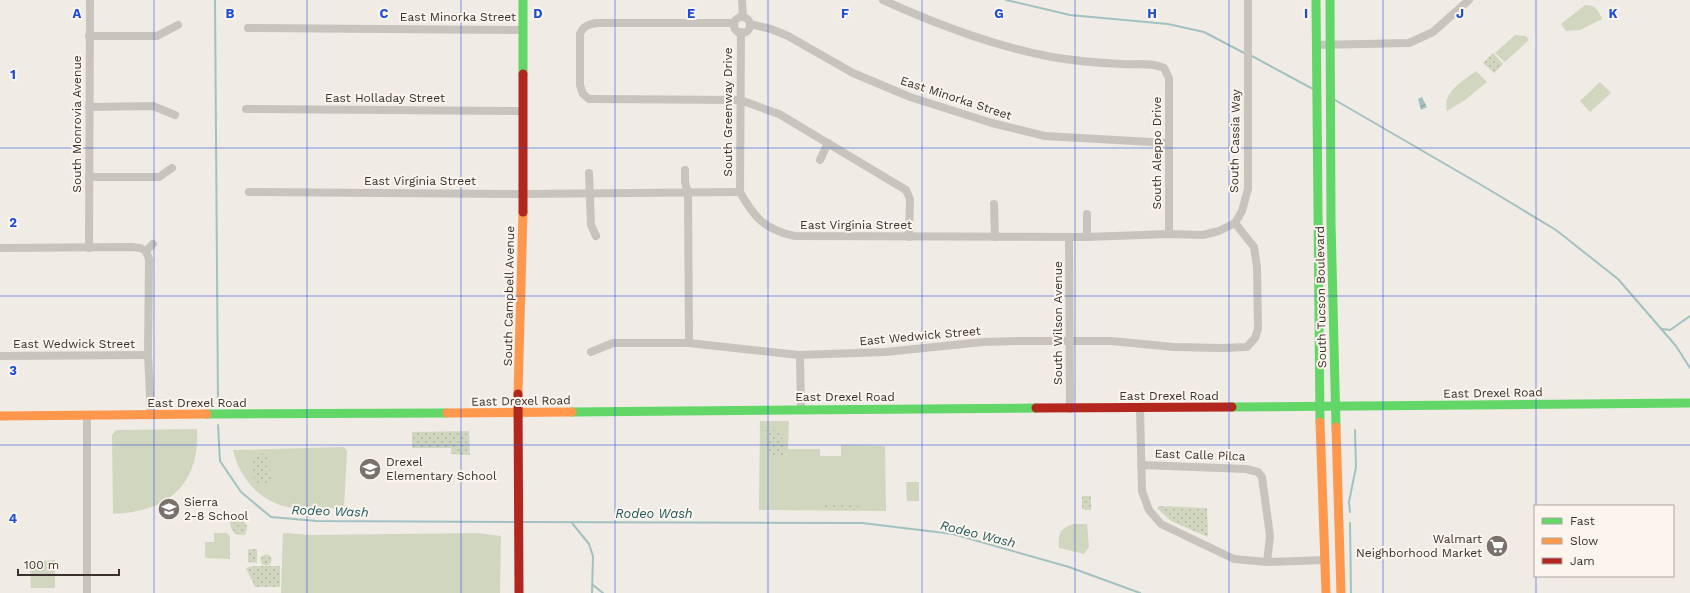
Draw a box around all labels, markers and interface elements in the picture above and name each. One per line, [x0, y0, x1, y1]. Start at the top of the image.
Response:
text: A [73, 6, 82, 21]
text: B [226, 6, 235, 21]
text: C [380, 6, 389, 21]
text: D [533, 6, 543, 21]
text: E [687, 6, 695, 21]
text: F [841, 6, 849, 21]
text: G [994, 6, 1004, 21]
text: H [1147, 6, 1157, 21]
text: I [1304, 6, 1308, 21]
text: J [1456, 6, 1464, 21]
text: K [1608, 6, 1618, 21]
street label: East Minorka Street [400, 10, 516, 24]
street label: South Greenway Drive [721, 47, 735, 177]
street label: South Monrovia Avenue [70, 55, 84, 193]
text: 1 [10, 67, 16, 82]
street label: East Minorka Street [899, 73, 1013, 123]
street label: South Cassia Way [1227, 88, 1243, 193]
street label: East Holladay Street [325, 91, 445, 105]
street label: South Aleppo Drive [1150, 96, 1164, 210]
street label: East Virginia Street [364, 174, 476, 188]
text: 2 [9, 215, 17, 230]
street label: East Virginia Street [800, 218, 912, 232]
street label: South Campbell Avenue [501, 226, 517, 366]
street label: South Tucson Boulevard [1313, 226, 1329, 368]
street label: South Wilson Avenue [1051, 261, 1065, 385]
street label: East Wedwick Street [859, 324, 981, 348]
street label: East Wedwick Street [13, 337, 135, 351]
text: 3 [9, 363, 17, 378]
street label: East Drexel Road [1443, 385, 1543, 401]
street label: East Drexel Road [1119, 389, 1219, 403]
street label: East Drexel Road [795, 390, 895, 404]
street label: East Drexel Road [471, 393, 571, 409]
street label: East Drexel Road [147, 396, 247, 410]
street label: East Calle Pilca [1154, 446, 1246, 464]
place label: Drexel Elementary School [386, 455, 497, 483]
school or university icon: Drexel Elementary School [357, 456, 383, 482]
place label: Sierra 2-8 School [184, 495, 249, 523]
school or university icon: Sierra 2-8 School [156, 496, 182, 522]
water label: Rodeo Wash [291, 502, 369, 520]
legend [1534, 505, 1674, 577]
water label: Rodeo Wash [615, 506, 693, 521]
text: 4 [9, 511, 18, 526]
text: Fast [1570, 514, 1595, 528]
water label: Rodeo Wash [939, 517, 1017, 551]
place label: Walmart Neighborhood Market [1356, 532, 1482, 560]
supermarket icon: Walmart Neighborhood Market [1484, 533, 1510, 559]
text: Slow [1570, 534, 1598, 548]
scale bar [18, 551, 119, 577]
text: Jam [1570, 554, 1595, 568]
text: 100 m [24, 558, 59, 572]

